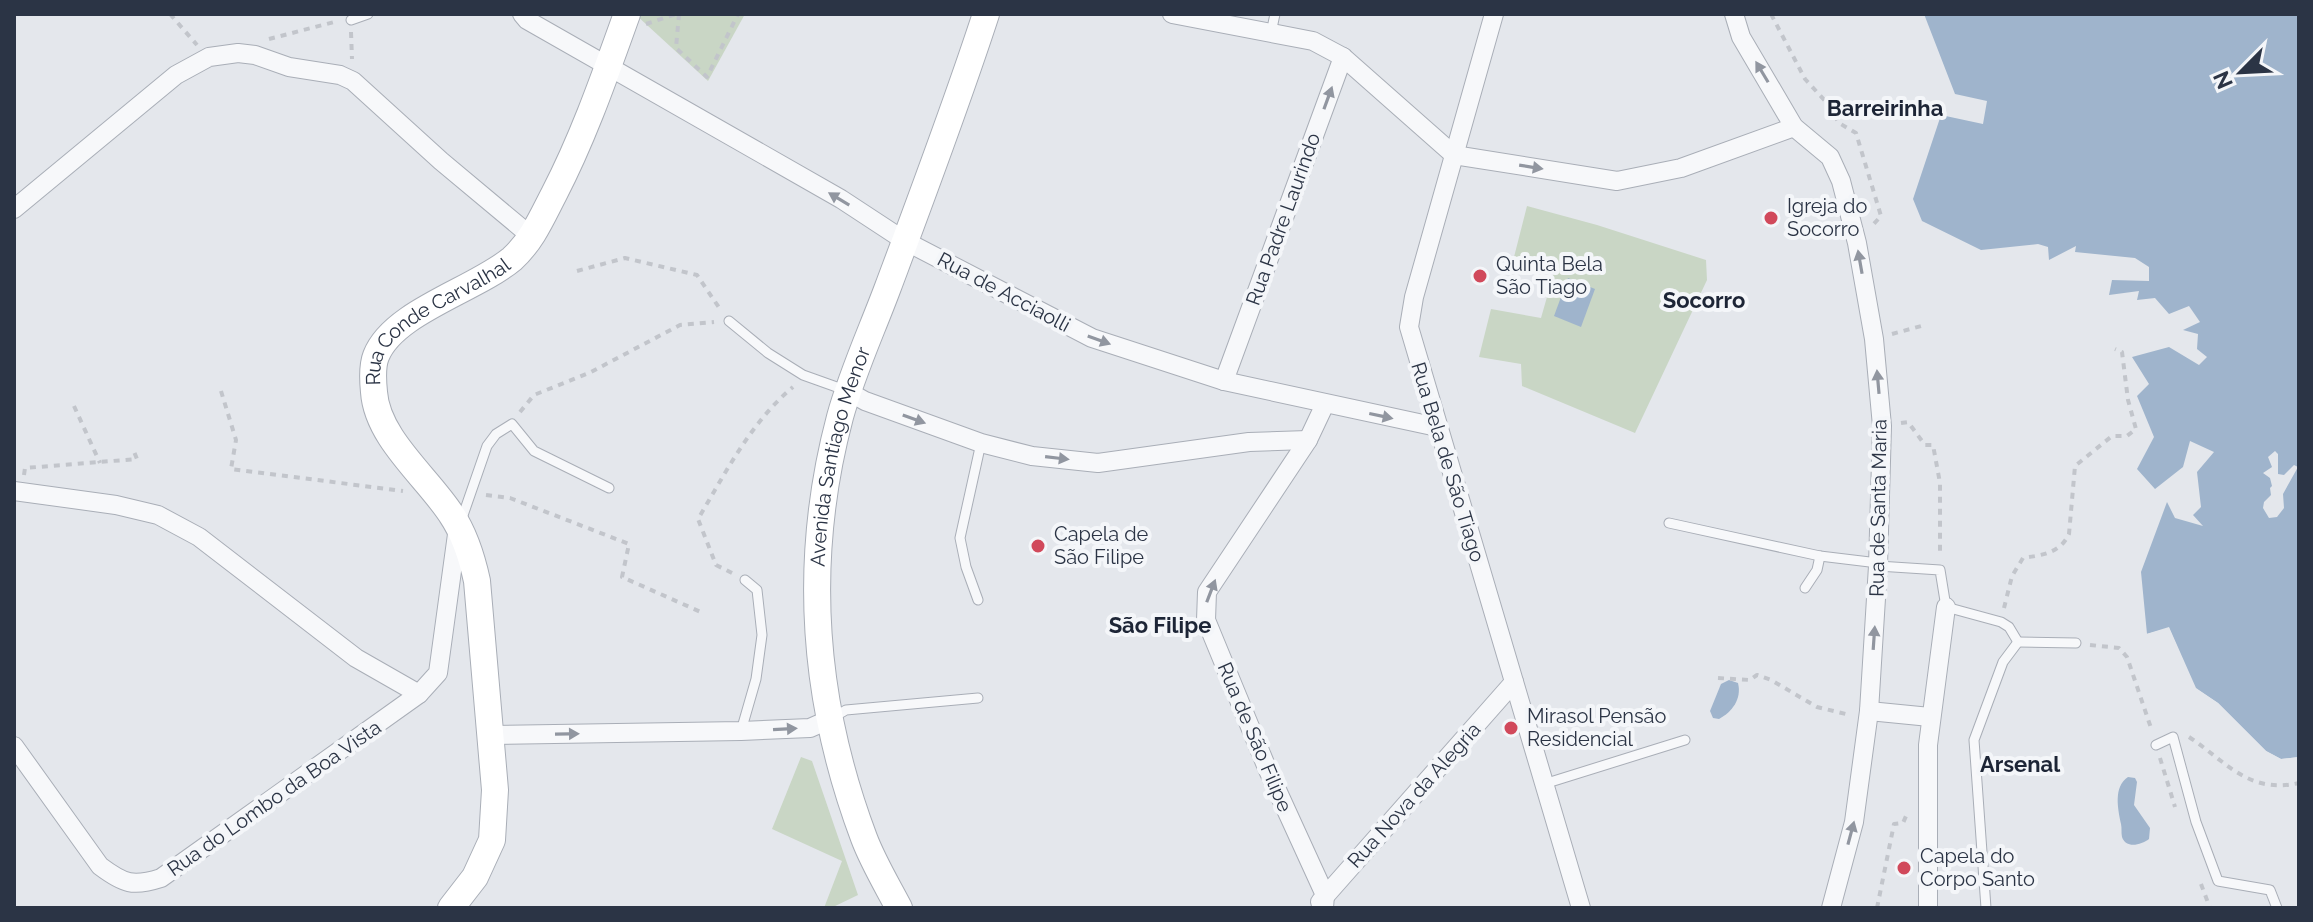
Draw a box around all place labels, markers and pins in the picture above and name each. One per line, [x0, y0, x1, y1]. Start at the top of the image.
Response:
place label: Igreja do Socorro [1787, 194, 1868, 241]
marker: Igreja do Socorro [1762, 209, 1780, 227]
place label: Quinta Bela São Tiago [1496, 252, 1603, 299]
marker: Quinta Bela São Tiago [1471, 267, 1489, 285]
place label: Capela de São Filipe [1054, 522, 1149, 569]
marker: Capela de São Filipe [1029, 537, 1047, 555]
place label: Mirasol Pensão Residencial [1527, 704, 1666, 751]
marker: Mirasol Pensão Residencial [1502, 719, 1520, 737]
place label: Capela do Corpo Santo [1920, 844, 2035, 891]
marker: Capela do Corpo Santo [1895, 859, 1913, 877]

